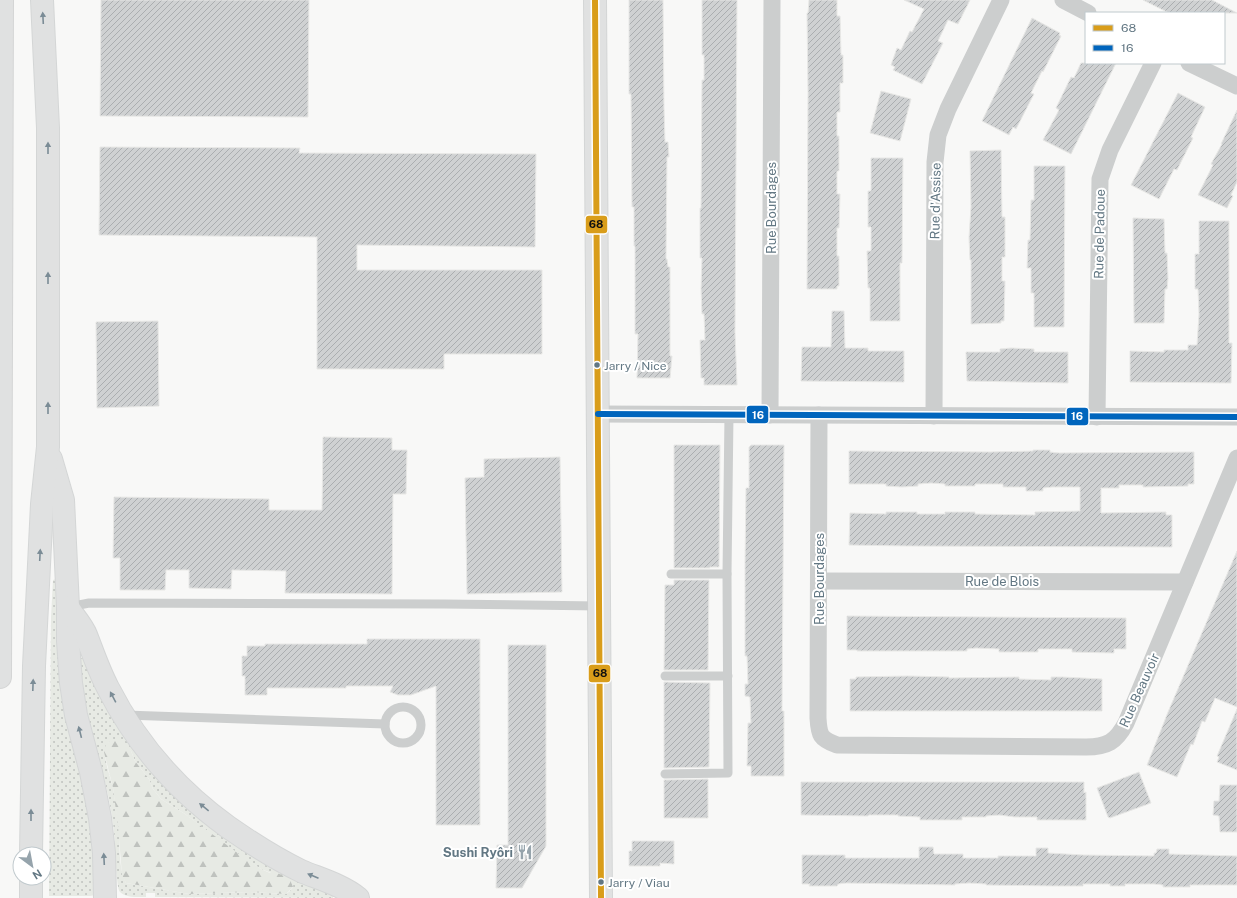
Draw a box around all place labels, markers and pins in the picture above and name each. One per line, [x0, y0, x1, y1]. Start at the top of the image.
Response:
place label: Jarry / Nice [604, 359, 667, 373]
marker: Jarry / Nice [592, 360, 602, 370]
restaurant icon: Sushi Ryôri [516, 843, 534, 861]
place label: Sushi Ryôri [443, 845, 513, 860]
place label: Jarry / Viau [608, 876, 670, 890]
marker: Jarry / Viau [596, 877, 606, 887]

